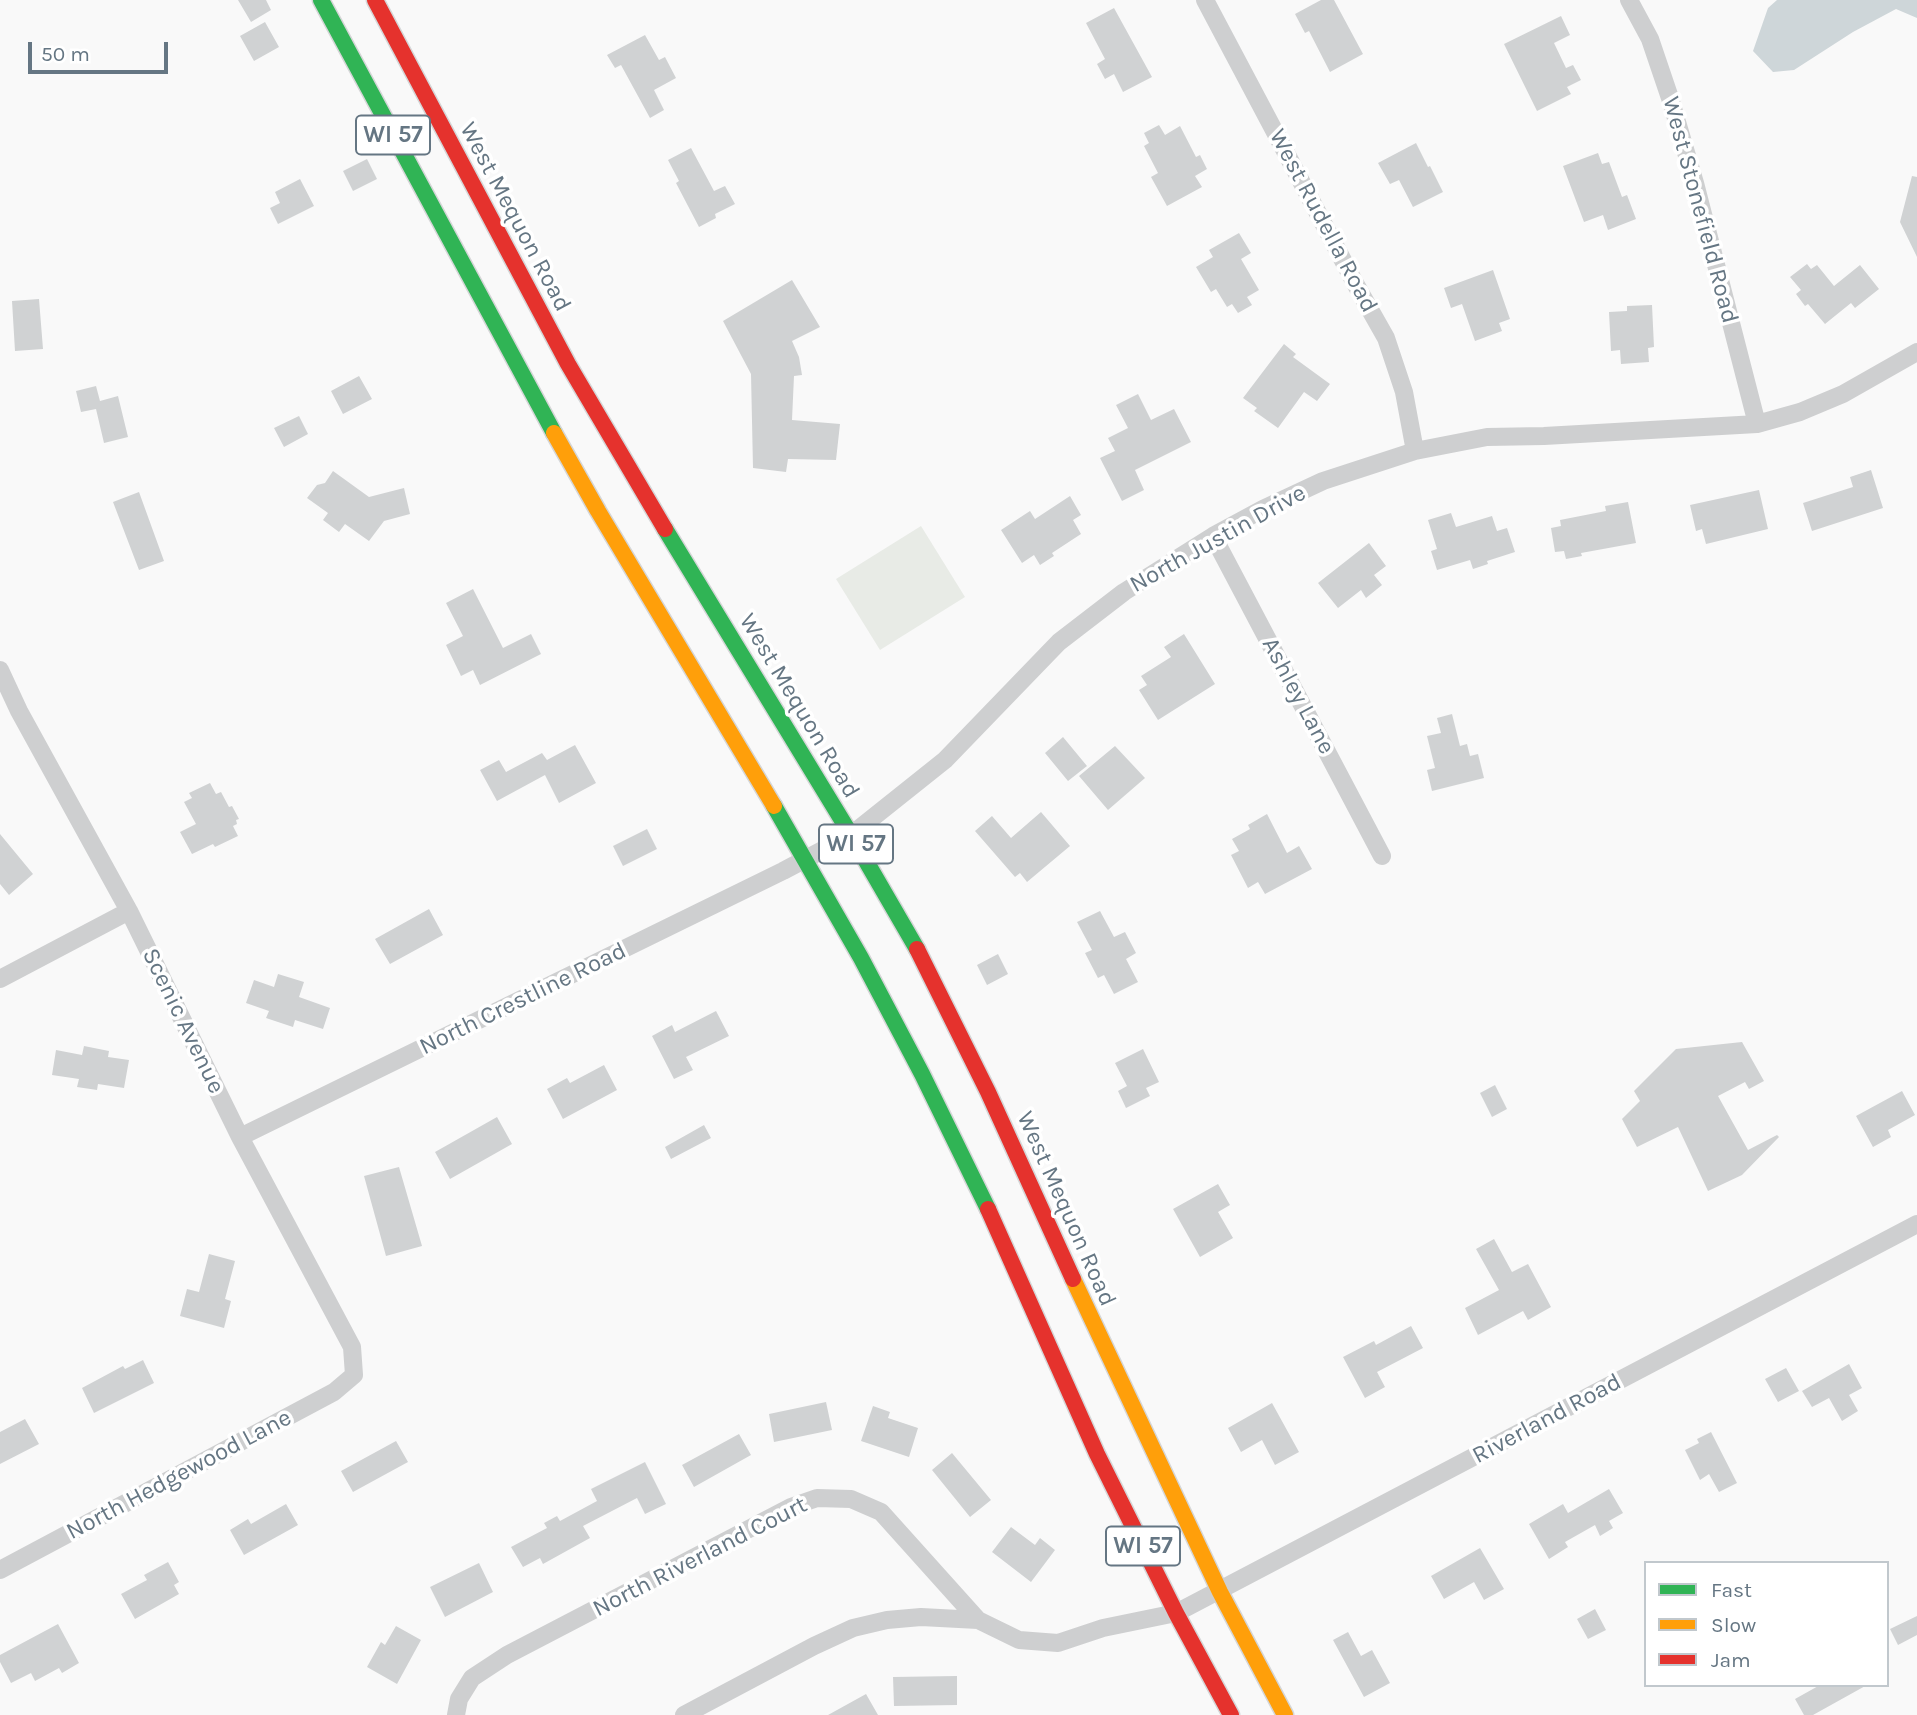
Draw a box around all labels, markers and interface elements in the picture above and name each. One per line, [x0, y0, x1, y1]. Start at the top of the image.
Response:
scale bar [32, 28, 172, 72]
text: 50 m [41, 42, 90, 66]
street label: West Stonefield Road [1656, 94, 1744, 326]
road number: WI 57 [356, 116, 430, 154]
street label: West Mequon Road [453, 117, 577, 317]
street label: West Rudella Road [1262, 124, 1384, 318]
street label: North Justin Drive [1125, 479, 1311, 599]
street label: West Mequon Road [733, 609, 865, 803]
street label: Ashley Lane [1255, 633, 1341, 759]
road number: WI 57 [819, 824, 893, 864]
street label: North Crestline Road [415, 936, 631, 1062]
street label: Scenic Avenue [135, 944, 231, 1098]
street label: West Mequon Road [1010, 1107, 1122, 1311]
street label: Riverland Road [1468, 1368, 1626, 1470]
street label: North Hedgewood Lane [62, 1403, 296, 1547]
street label: North Riverland Court [588, 1490, 812, 1624]
road number: WI 57 [1106, 1526, 1180, 1566]
legend [1644, 1561, 1889, 1687]
text: Fast [1711, 1578, 1752, 1602]
text: Slow [1711, 1613, 1756, 1637]
text: Jam [1711, 1648, 1751, 1672]

